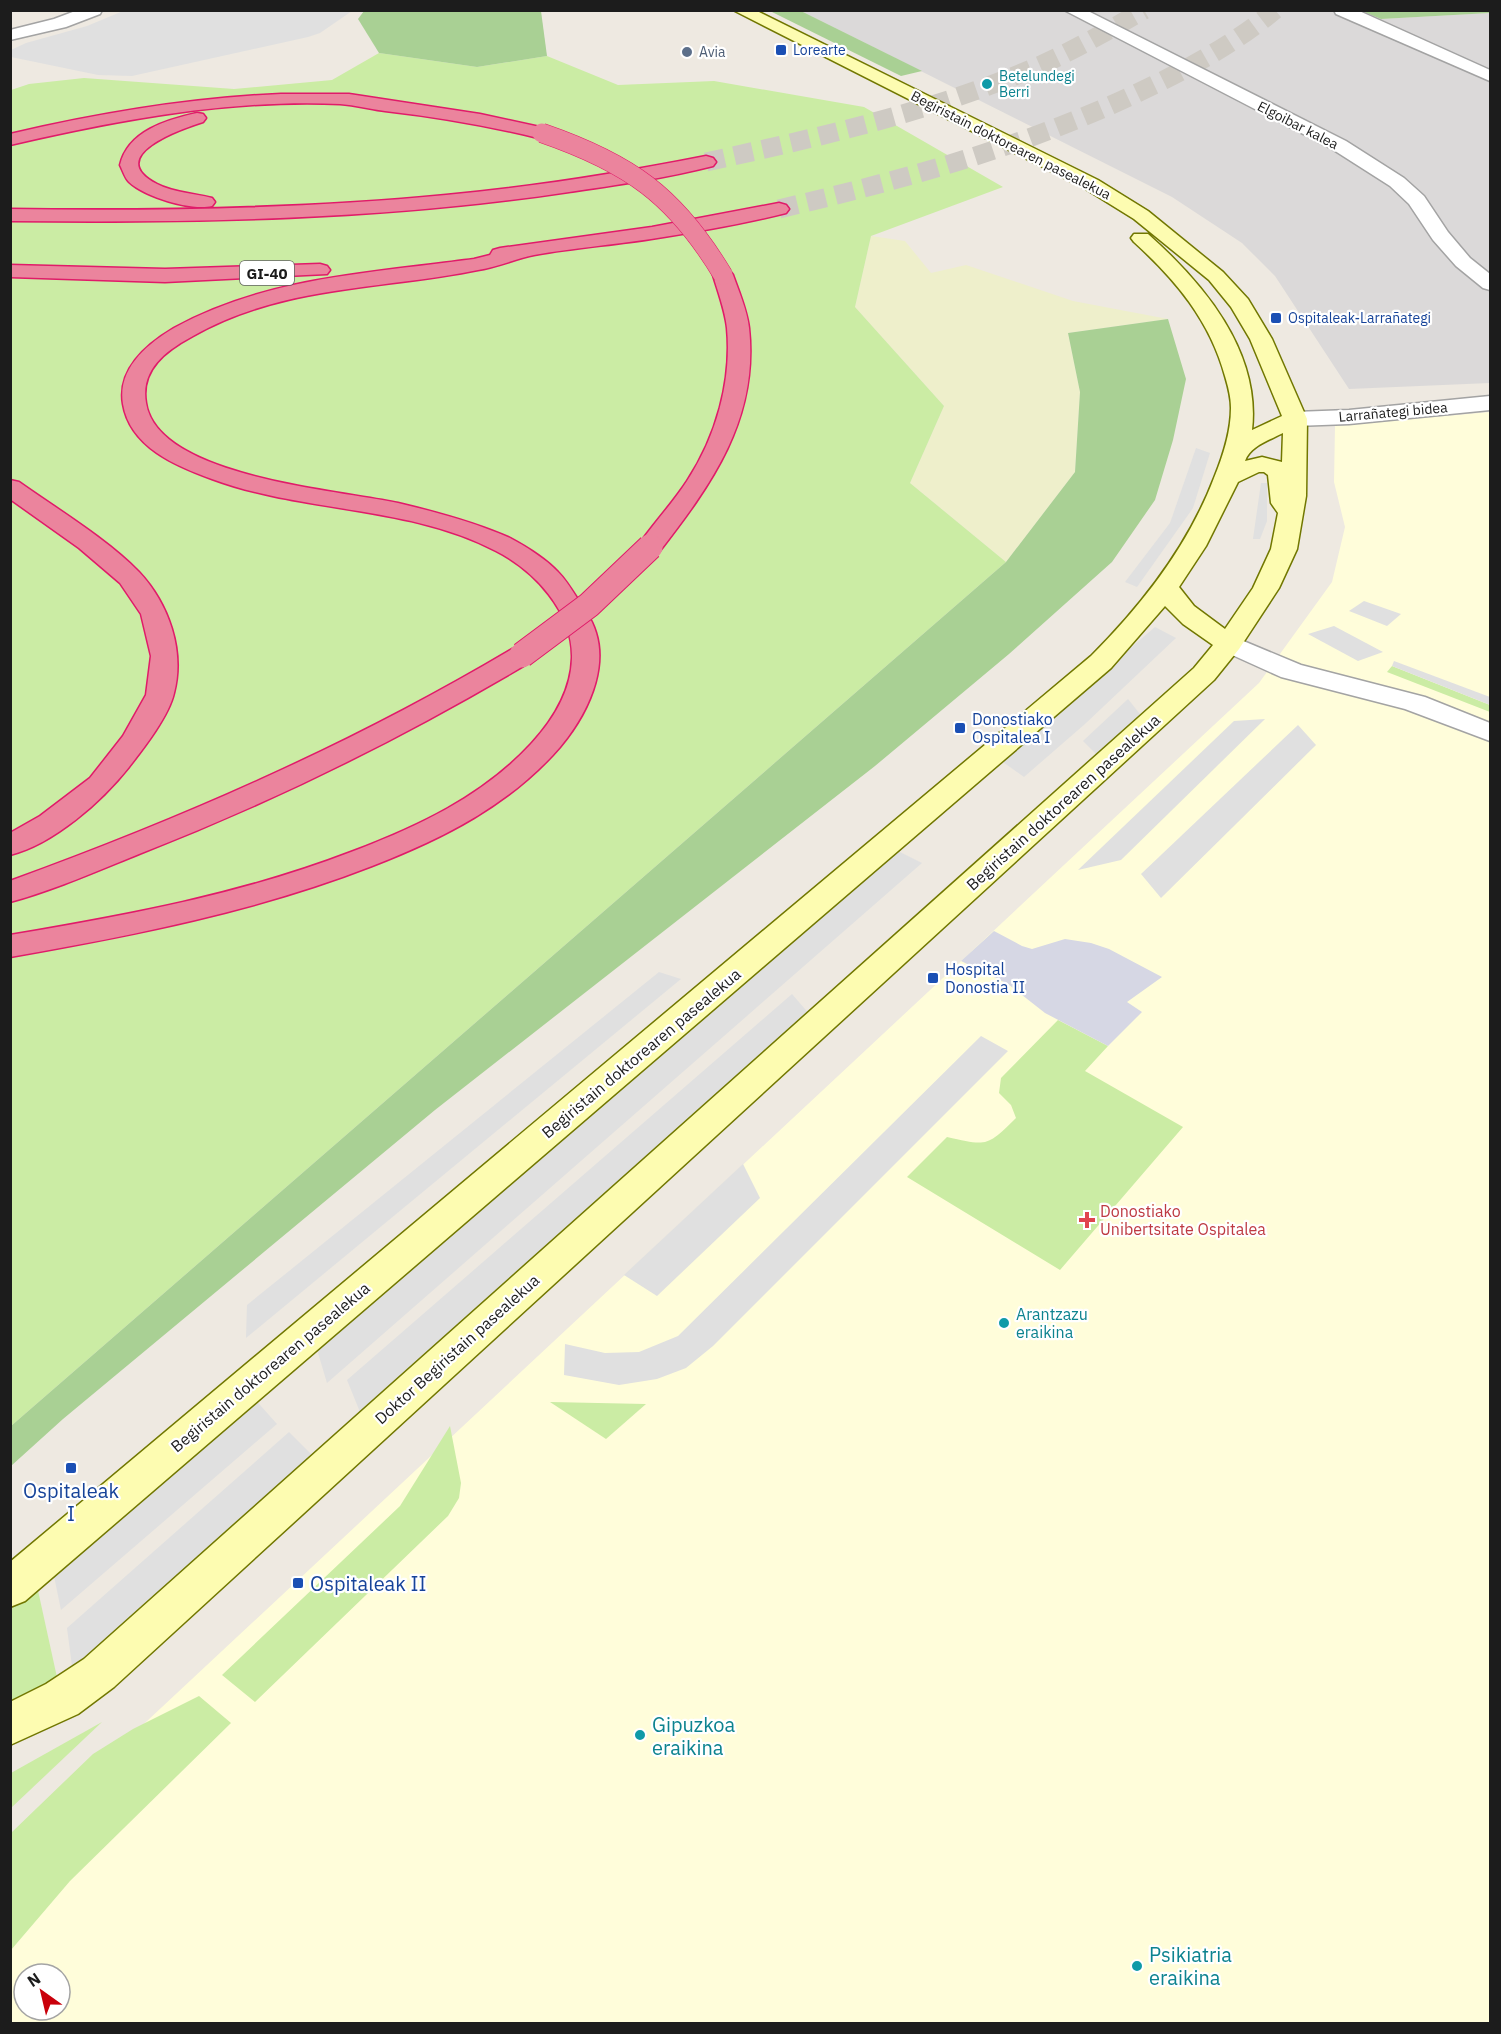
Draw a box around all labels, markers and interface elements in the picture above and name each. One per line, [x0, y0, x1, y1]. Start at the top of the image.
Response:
place label: Lorearte [793, 41, 846, 59]
place label: Avia [699, 43, 726, 61]
marker: Lorearte [774, 43, 788, 57]
marker: Avia [680, 45, 694, 59]
place label: Betelundegi Berri [999, 67, 1075, 101]
marker: Betelundegi Berri [980, 77, 994, 91]
street label: Begiristain doktorearen pasealekua [908, 87, 1114, 204]
street label: Elgoibar kalea [1255, 97, 1342, 153]
road number: GI-40 [240, 261, 294, 285]
place label: Ospitaleak-Larrañategi [1288, 309, 1431, 327]
marker: Ospitaleak-Larrañategi [1269, 311, 1283, 325]
street label: Larrañategi bidea [1338, 398, 1449, 426]
street label: Begiristain doktorearen pasealekua [962, 709, 1164, 894]
place label: Donostiako Ospitalea I [972, 709, 1053, 747]
marker: Donostiako Ospitalea I [953, 721, 967, 735]
place label: Hospital Donostia II [945, 959, 1025, 997]
street label: Begiristain doktorearen pasealekua [537, 963, 745, 1142]
marker: Hospital Donostia II [926, 971, 940, 985]
place label: Donostiako Unibertsitate Ospitalea [1100, 1201, 1266, 1239]
marker: Donostiako Unibertsitate Ospitalea [1078, 1211, 1096, 1229]
street label: Doktor Begiristain pasealekua [371, 1270, 544, 1428]
street label: Begiristain doktorearen pasealekua [166, 1277, 374, 1456]
place label: Arantzazu eraikina [1016, 1304, 1088, 1342]
marker: Arantzazu eraikina [997, 1316, 1011, 1330]
marker: Ospitaleak I [64, 1461, 78, 1475]
place label: Ospitaleak I [23, 1477, 119, 1527]
place label: Ospitaleak II [310, 1570, 427, 1597]
marker: Ospitaleak II [291, 1576, 305, 1590]
place label: Gipuzkoa eraikina [652, 1711, 736, 1761]
marker: Gipuzkoa eraikina [633, 1728, 647, 1742]
place label: Psikiatria eraikina [1149, 1941, 1232, 1991]
marker: Psikiatria eraikina [1130, 1959, 1144, 1973]
north arrow [12, 1962, 72, 2022]
text: N [23, 1968, 44, 1991]

